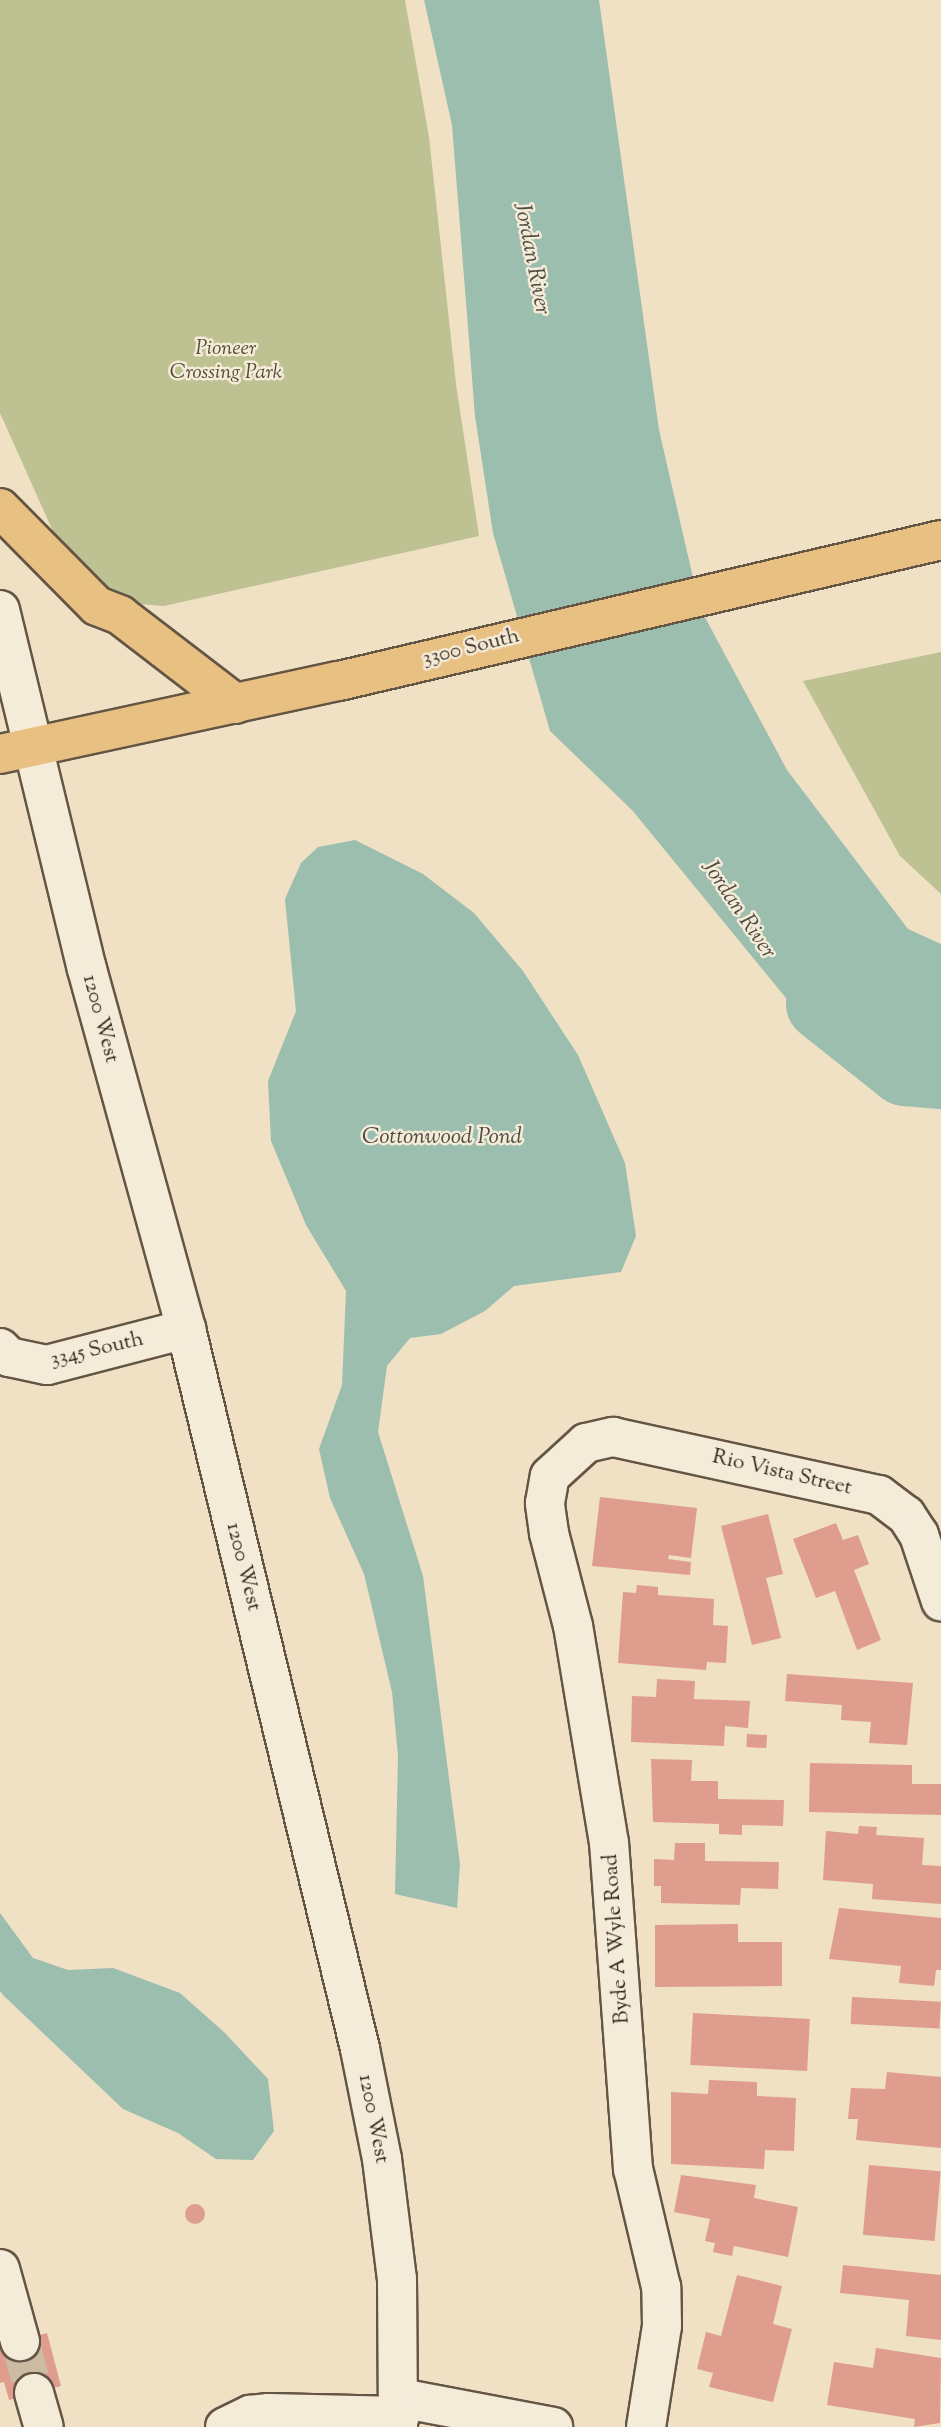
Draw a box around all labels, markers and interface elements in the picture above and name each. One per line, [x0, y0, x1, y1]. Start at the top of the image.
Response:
water label: Jordan River [507, 201, 555, 317]
park label: Pioneer Crossing Park [170, 336, 282, 386]
street label: 3300 South [420, 624, 522, 672]
water label: Jordan River [695, 855, 781, 965]
street label: 1200 West [76, 972, 124, 1066]
water label: Cottonwood Pond [362, 1124, 522, 1152]
street label: 3345 South [48, 1327, 146, 1373]
street label: Rio Vista Street [710, 1445, 854, 1501]
street label: 1200 West [220, 1520, 266, 1614]
street label: Byde A Wyle Road [598, 1853, 636, 2025]
street label: 1200 West [352, 2072, 394, 2166]

